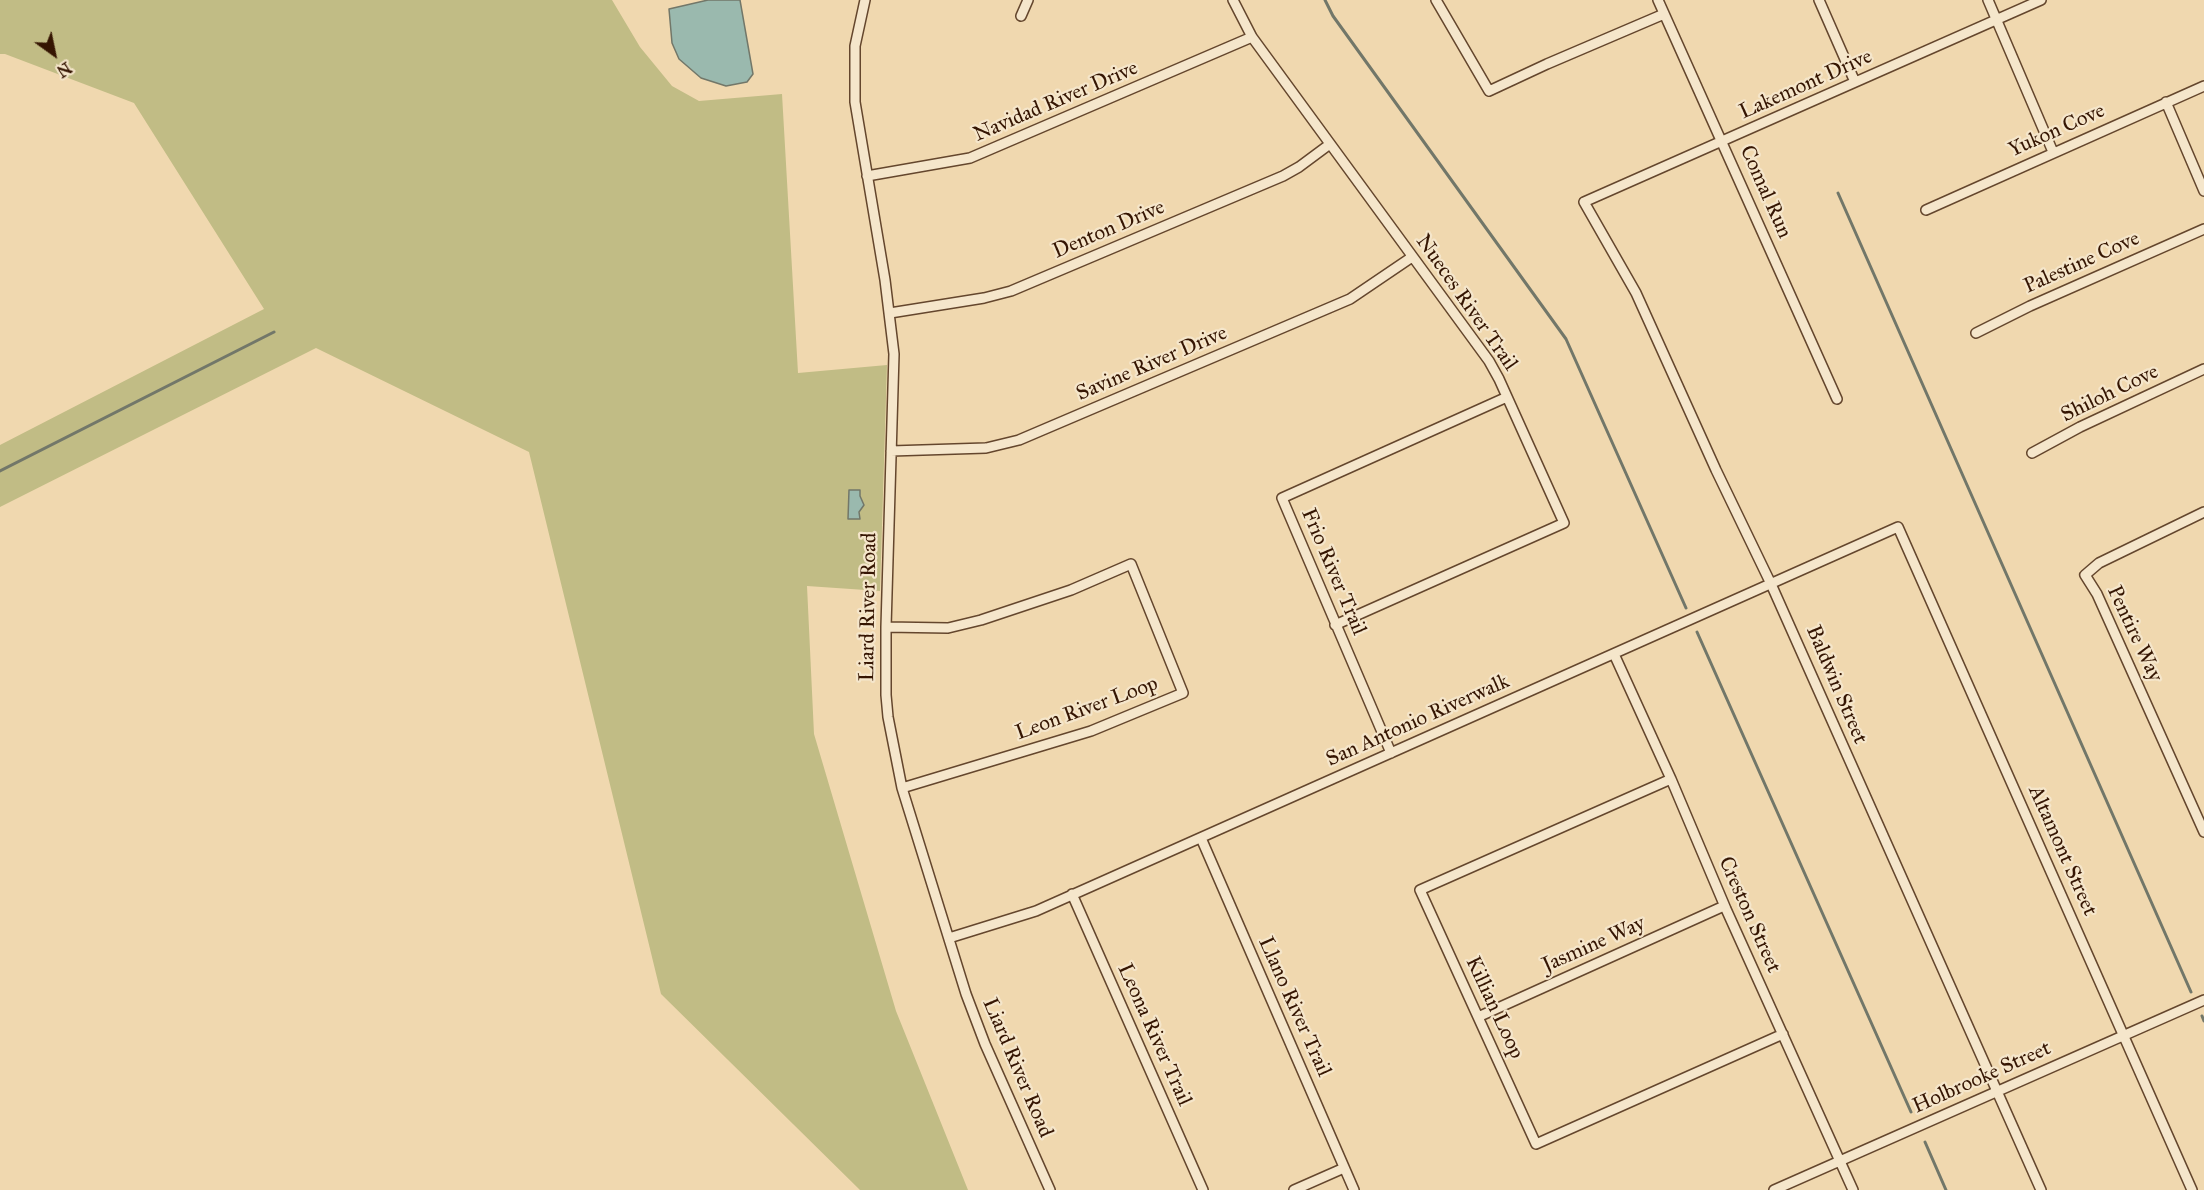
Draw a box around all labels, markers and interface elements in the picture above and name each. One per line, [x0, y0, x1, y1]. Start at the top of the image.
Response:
north arrow [24, 24, 84, 84]
street label: Lakemont Drive [1736, 44, 1876, 126]
street label: Navidad River Drive [970, 56, 1142, 148]
text: N [53, 58, 75, 81]
street label: Yukon Cove [2005, 99, 2109, 163]
street label: Comal Run [1733, 142, 1797, 242]
street label: Denton Drive [1049, 195, 1169, 265]
street label: Palestine Cove [2020, 226, 2144, 300]
street label: Nueces River Trail [1410, 230, 1522, 376]
street label: Savine River Drive [1073, 321, 1231, 407]
street label: Shiloh Cove [2057, 360, 2163, 428]
street label: Frio River Trail [1295, 505, 1371, 639]
street label: Liard River Road [855, 532, 883, 682]
street label: Pentire Way [2101, 582, 2167, 686]
street label: Baldwin Street [1800, 622, 1872, 748]
street label: San Antonio Riverwalk [1323, 669, 1513, 773]
street label: Leon River Loop [1012, 672, 1162, 746]
street label: Altamont Street [2022, 782, 2102, 920]
street label: Creston Street [1712, 853, 1786, 977]
street label: Jasmine Way [1539, 911, 1649, 979]
street label: Llano River Trail [1252, 933, 1336, 1081]
street label: Killian Loop [1459, 953, 1529, 1063]
street label: Leona River Trail [1111, 960, 1197, 1110]
street label: Liard River Road [976, 994, 1058, 1142]
street label: Holbrooke Street [1909, 1036, 2055, 1120]

